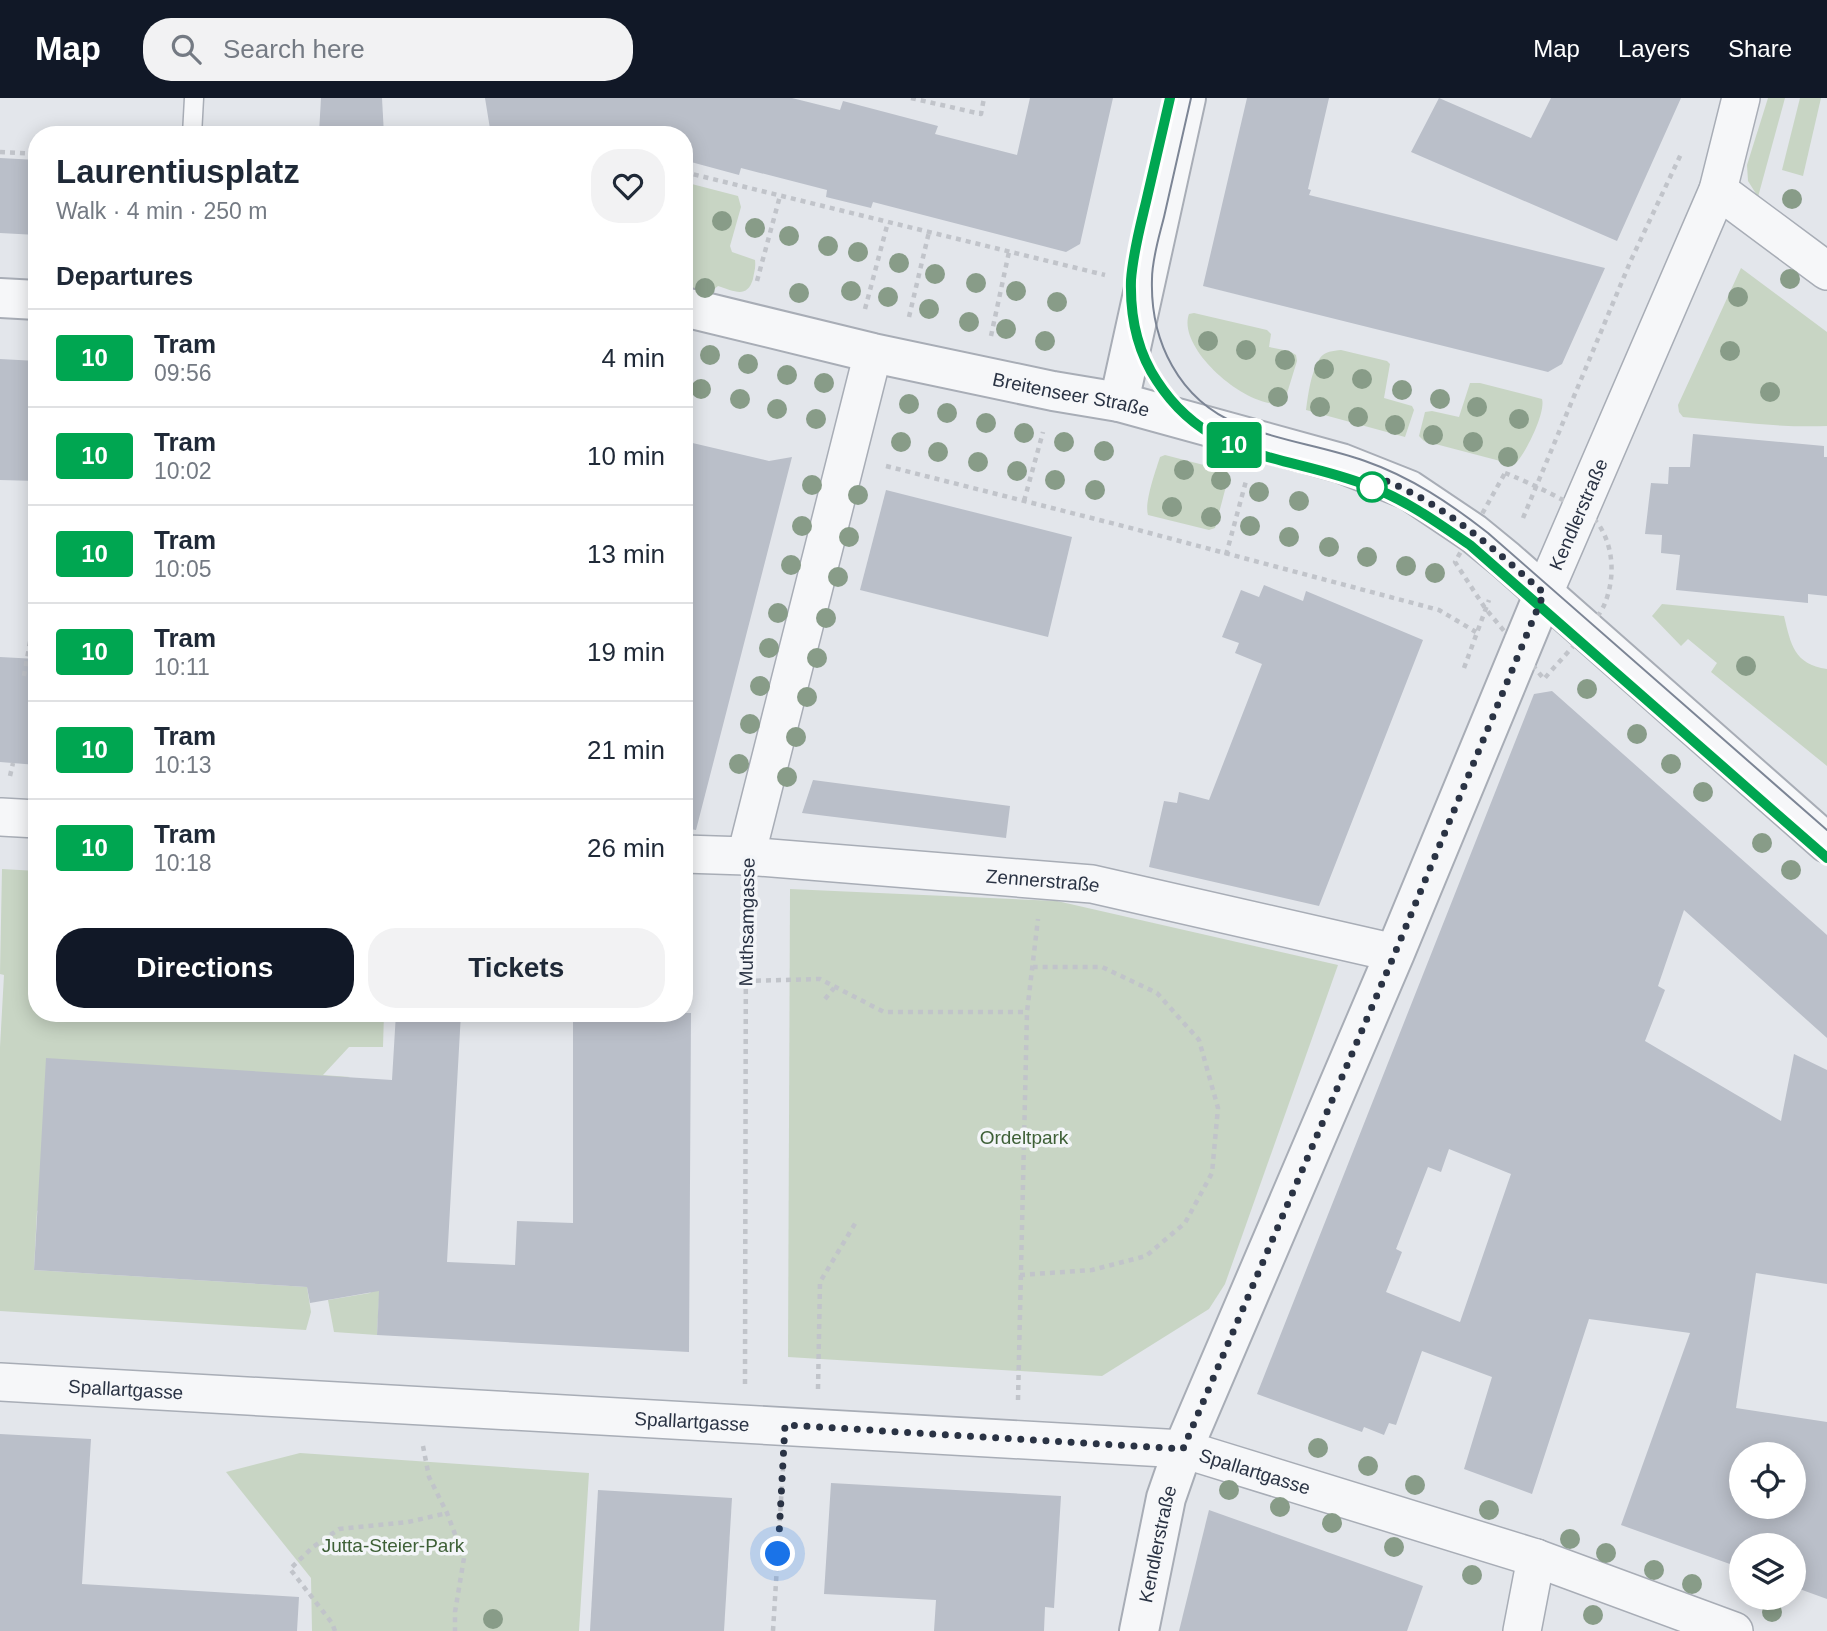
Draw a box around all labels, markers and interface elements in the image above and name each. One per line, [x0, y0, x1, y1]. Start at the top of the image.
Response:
search box [143, 18, 633, 81]
text: Map [35, 30, 101, 67]
icon: search [167, 30, 205, 68]
text: Search here [223, 34, 365, 64]
text: Map [1533, 35, 1580, 62]
text: Layers [1618, 35, 1690, 62]
text: Share [1728, 35, 1792, 62]
button: heart [591, 149, 665, 223]
text: Laurentiusplatz [56, 153, 300, 190]
text: Walk · 4 min · 250 m [56, 198, 267, 224]
text: Departures [56, 261, 193, 291]
text: Tram [154, 329, 216, 359]
text: 4 min [601, 343, 665, 373]
text: 10 [81, 344, 108, 371]
text: 09:56 [154, 360, 212, 386]
street label: Breitenseer Straße [991, 368, 1152, 420]
line badge: 10 [1202, 422, 1266, 468]
text: Tram [154, 427, 216, 457]
text: 10 [1221, 431, 1247, 458]
text: 10 min [587, 441, 665, 471]
text: 10 [81, 442, 108, 469]
street label: Kendlerstraße [1545, 455, 1611, 573]
text: 10:02 [154, 458, 212, 484]
unlabelled marker [1357, 472, 1387, 502]
text: Tram [154, 525, 216, 555]
text: 13 min [587, 539, 665, 569]
text: 10 [81, 540, 108, 567]
text: 10:05 [154, 556, 212, 582]
text: Tram [154, 623, 216, 653]
text: 19 min [587, 637, 665, 667]
text: 10 [81, 638, 108, 665]
text: 10:11 [154, 654, 210, 680]
text: Tram [154, 721, 216, 751]
text: 21 min [587, 735, 665, 765]
text: 10 [81, 736, 108, 763]
text: 10:13 [154, 752, 212, 778]
text: Tram [154, 819, 216, 849]
text: 26 min [587, 833, 665, 863]
text: 10 [81, 834, 108, 861]
text: 10:18 [154, 850, 212, 876]
street label: Muthsamgasse [735, 857, 759, 987]
street label: Zennerstraße [985, 865, 1102, 896]
button: Directions [56, 928, 354, 1008]
button: Tickets [368, 928, 665, 1008]
park label: Ordeltpark [980, 1127, 1069, 1148]
street label: Spallartgasse [68, 1375, 184, 1403]
street label: Spallartgasse [634, 1407, 750, 1435]
map controls [1729, 1442, 1806, 1610]
button: locate [1729, 1442, 1806, 1519]
street label: Spallartgasse [1197, 1444, 1313, 1498]
street label: Kendlerstraße [1135, 1482, 1180, 1604]
button: layers [1729, 1533, 1806, 1610]
park label: Jutta-Steier-Park [322, 1535, 465, 1556]
your location [760, 1536, 795, 1571]

